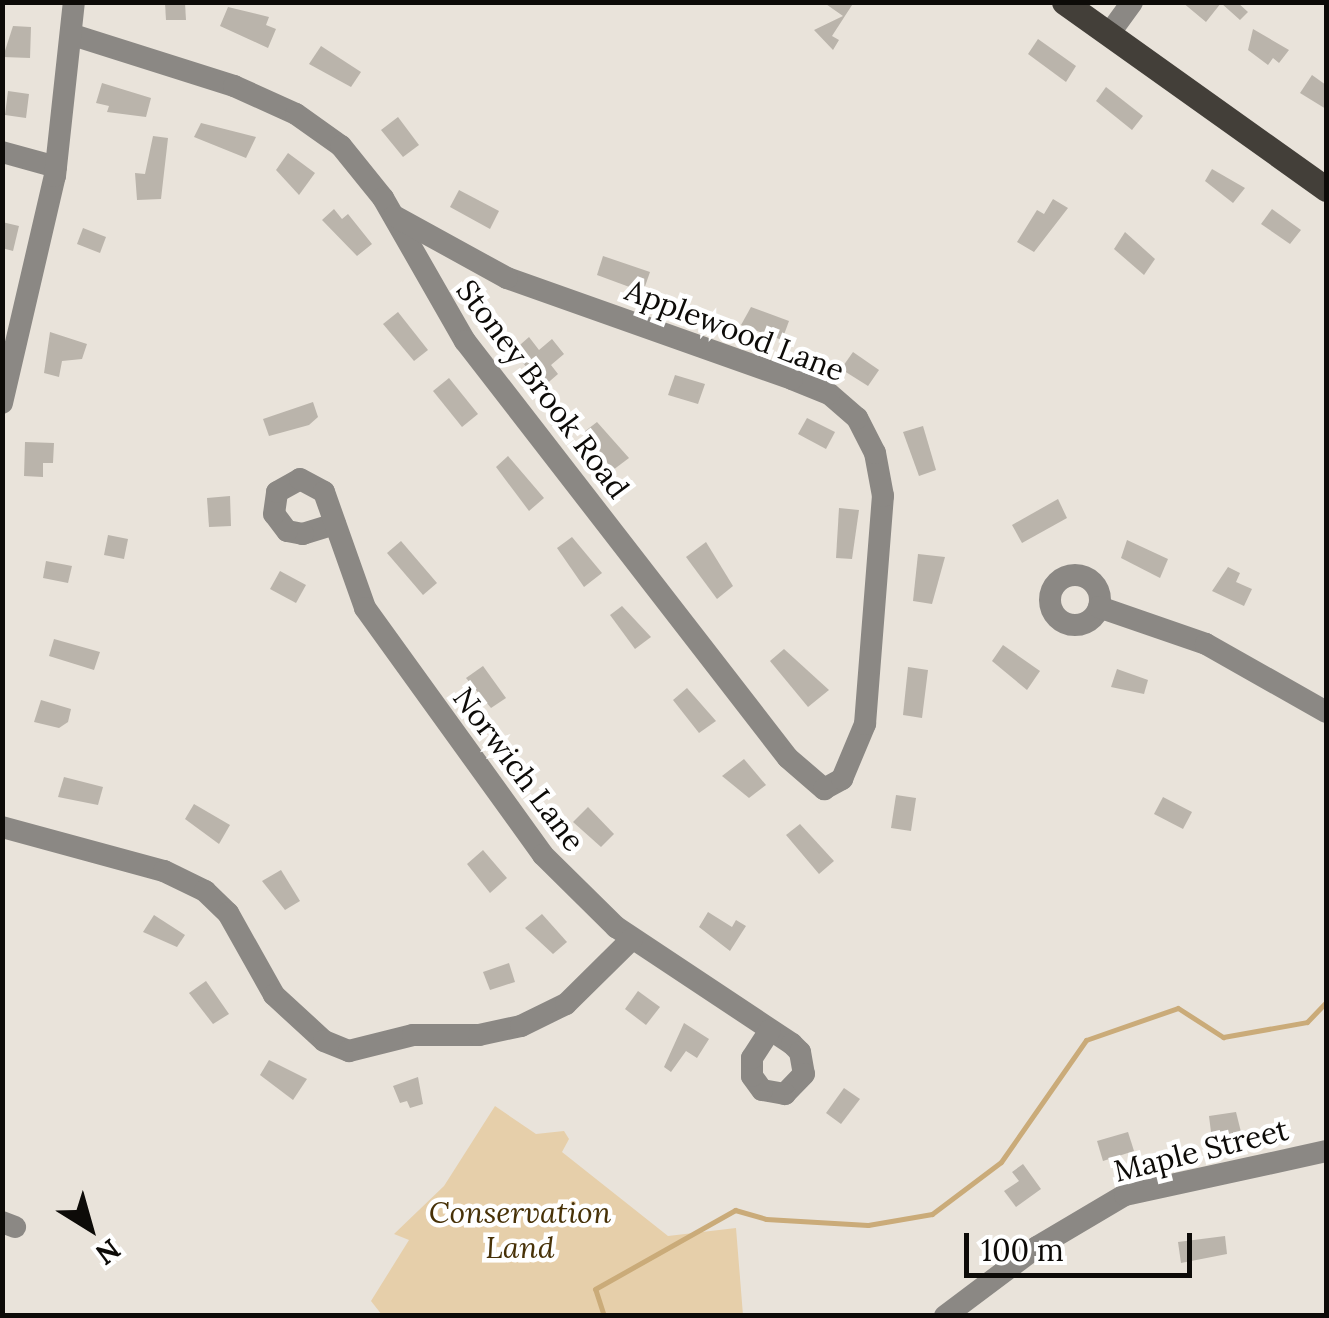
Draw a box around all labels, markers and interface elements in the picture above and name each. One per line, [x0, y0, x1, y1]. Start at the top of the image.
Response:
street label: Applewood Lane [621, 272, 849, 388]
street label: Stoney Brook Road [449, 273, 637, 505]
street label: Norwich Lane [446, 680, 592, 858]
street label: Maple Street [1110, 1111, 1292, 1189]
north arrow [40, 1178, 140, 1278]
park label: Conservation Land [429, 1194, 611, 1264]
scale bar [969, 1213, 1196, 1275]
text: N [89, 1231, 128, 1273]
text: 100 m [981, 1231, 1064, 1269]

